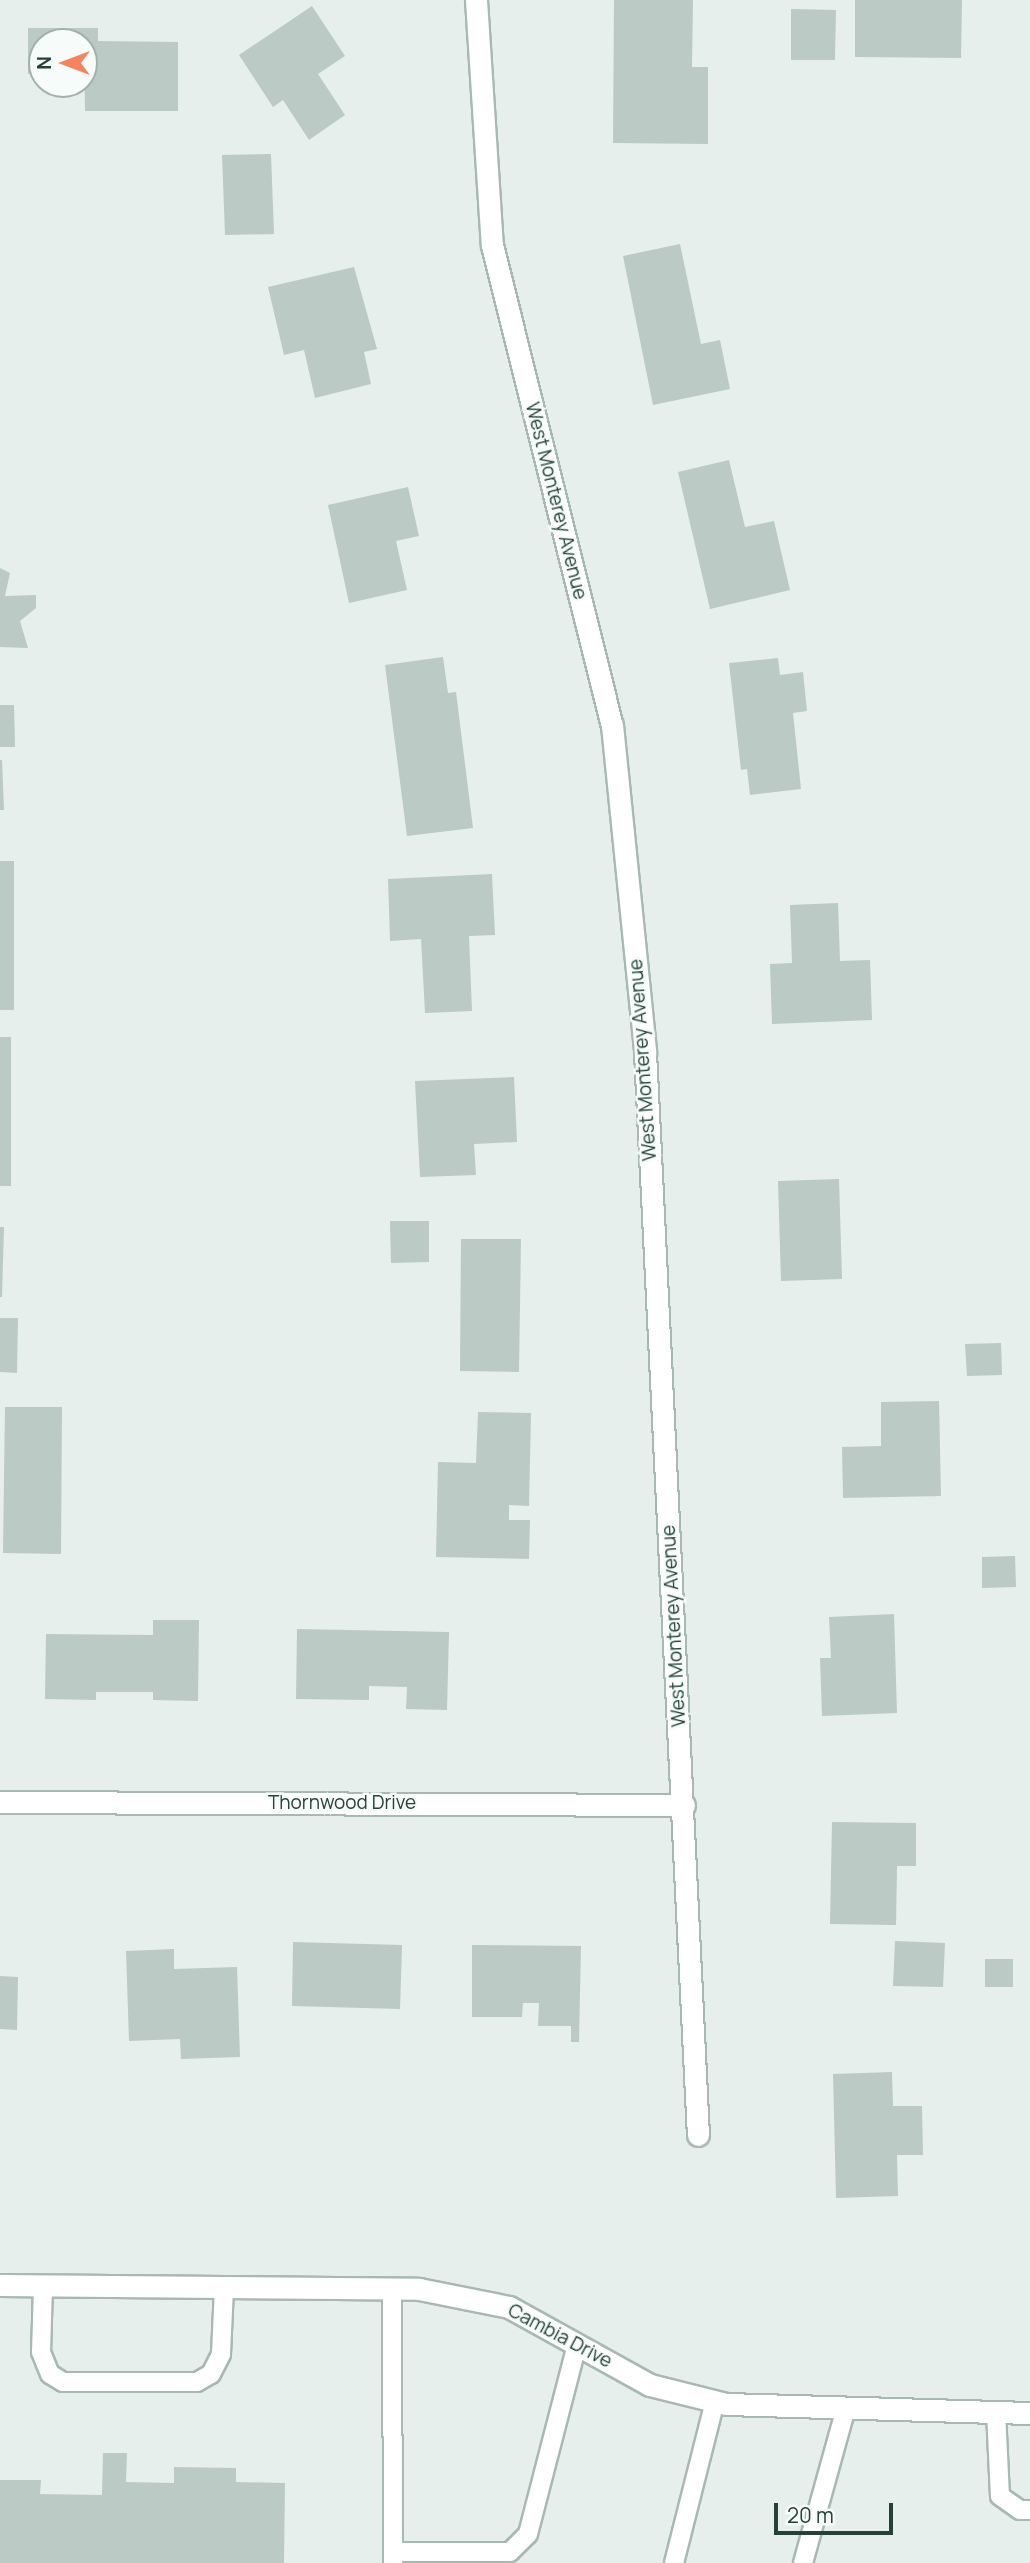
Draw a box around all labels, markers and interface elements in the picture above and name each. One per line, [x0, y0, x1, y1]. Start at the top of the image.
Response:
north arrow [28, 28, 98, 98]
text: N [31, 56, 57, 70]
street label: West Monterey Avenue [520, 400, 592, 602]
street label: West Monterey Avenue [625, 958, 661, 1162]
street label: West Monterey Avenue [657, 1524, 691, 1728]
street label: Thornwood Drive [268, 1792, 416, 1814]
street label: Cambia Drive [504, 2299, 616, 2373]
scale bar [778, 2490, 897, 2534]
text: 20 m [787, 2501, 834, 2529]

